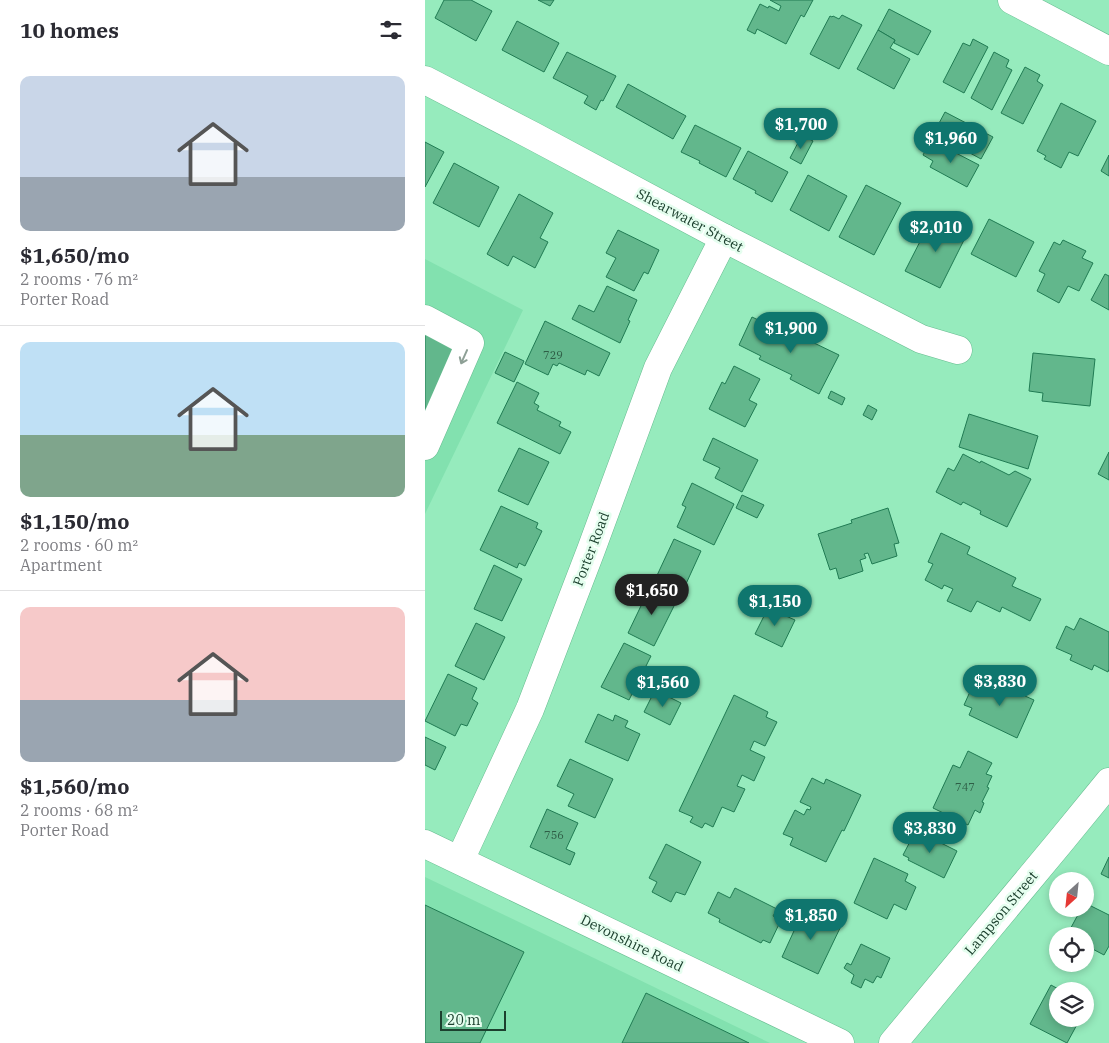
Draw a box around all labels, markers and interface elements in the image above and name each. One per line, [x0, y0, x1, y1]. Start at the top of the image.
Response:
text: 10 homes [20, 16, 119, 44]
icon: filters [377, 16, 405, 44]
pin: $1,700 [760, 108, 842, 150]
icon: home [168, 109, 258, 199]
text: $1,700 [775, 114, 827, 134]
pin: $1,960 [910, 121, 992, 164]
text: $1,960 [925, 128, 977, 148]
street label: Shearwater Street [634, 184, 747, 256]
pin: $2,010 [895, 210, 977, 253]
text: $2,010 [910, 217, 962, 237]
text: $1,650/mo [20, 241, 129, 269]
text: 2 rooms · 76 m² [20, 269, 138, 289]
text: Porter Road [20, 289, 109, 309]
pin: $1,900 [750, 312, 832, 354]
text: $1,900 [765, 318, 817, 338]
house number: 729 [543, 348, 563, 362]
one-way arrow [459, 349, 469, 364]
icon: home [168, 374, 258, 464]
text: $1,150/mo [20, 507, 129, 535]
street label: Porter Road [569, 509, 614, 589]
text: 2 rooms · 60 m² [20, 535, 138, 555]
text: Apartment [20, 555, 102, 575]
pin: $1,650 [611, 574, 693, 616]
text: $1,650 [626, 580, 678, 600]
pin: $1,150 [734, 584, 816, 627]
text: $1,150 [749, 591, 801, 611]
icon: home [168, 639, 258, 729]
pin: $3,830 [959, 664, 1041, 707]
pin: $1,560 [622, 666, 704, 708]
text: $3,830 [974, 671, 1026, 691]
text: $1,560 [637, 672, 689, 692]
text: $1,560/mo [20, 772, 129, 800]
house number: 747 [955, 780, 975, 794]
text: 2 rooms · 68 m² [20, 800, 138, 820]
pin: $3,830 [889, 812, 971, 854]
text: $3,830 [904, 818, 956, 838]
text: Porter Road [20, 820, 109, 840]
house number: 756 [544, 828, 564, 842]
street label: Lampson Street [961, 867, 1041, 959]
north arrow [1049, 872, 1094, 918]
map controls [1049, 872, 1094, 1027]
pin: $1,850 [770, 898, 852, 941]
text: $1,850 [785, 905, 837, 925]
street label: Devonshire Road [578, 910, 687, 976]
button: locate [1049, 927, 1094, 972]
button: layers [1049, 982, 1094, 1027]
scale bar [440, 1008, 506, 1031]
text: 20 m [447, 1011, 480, 1029]

